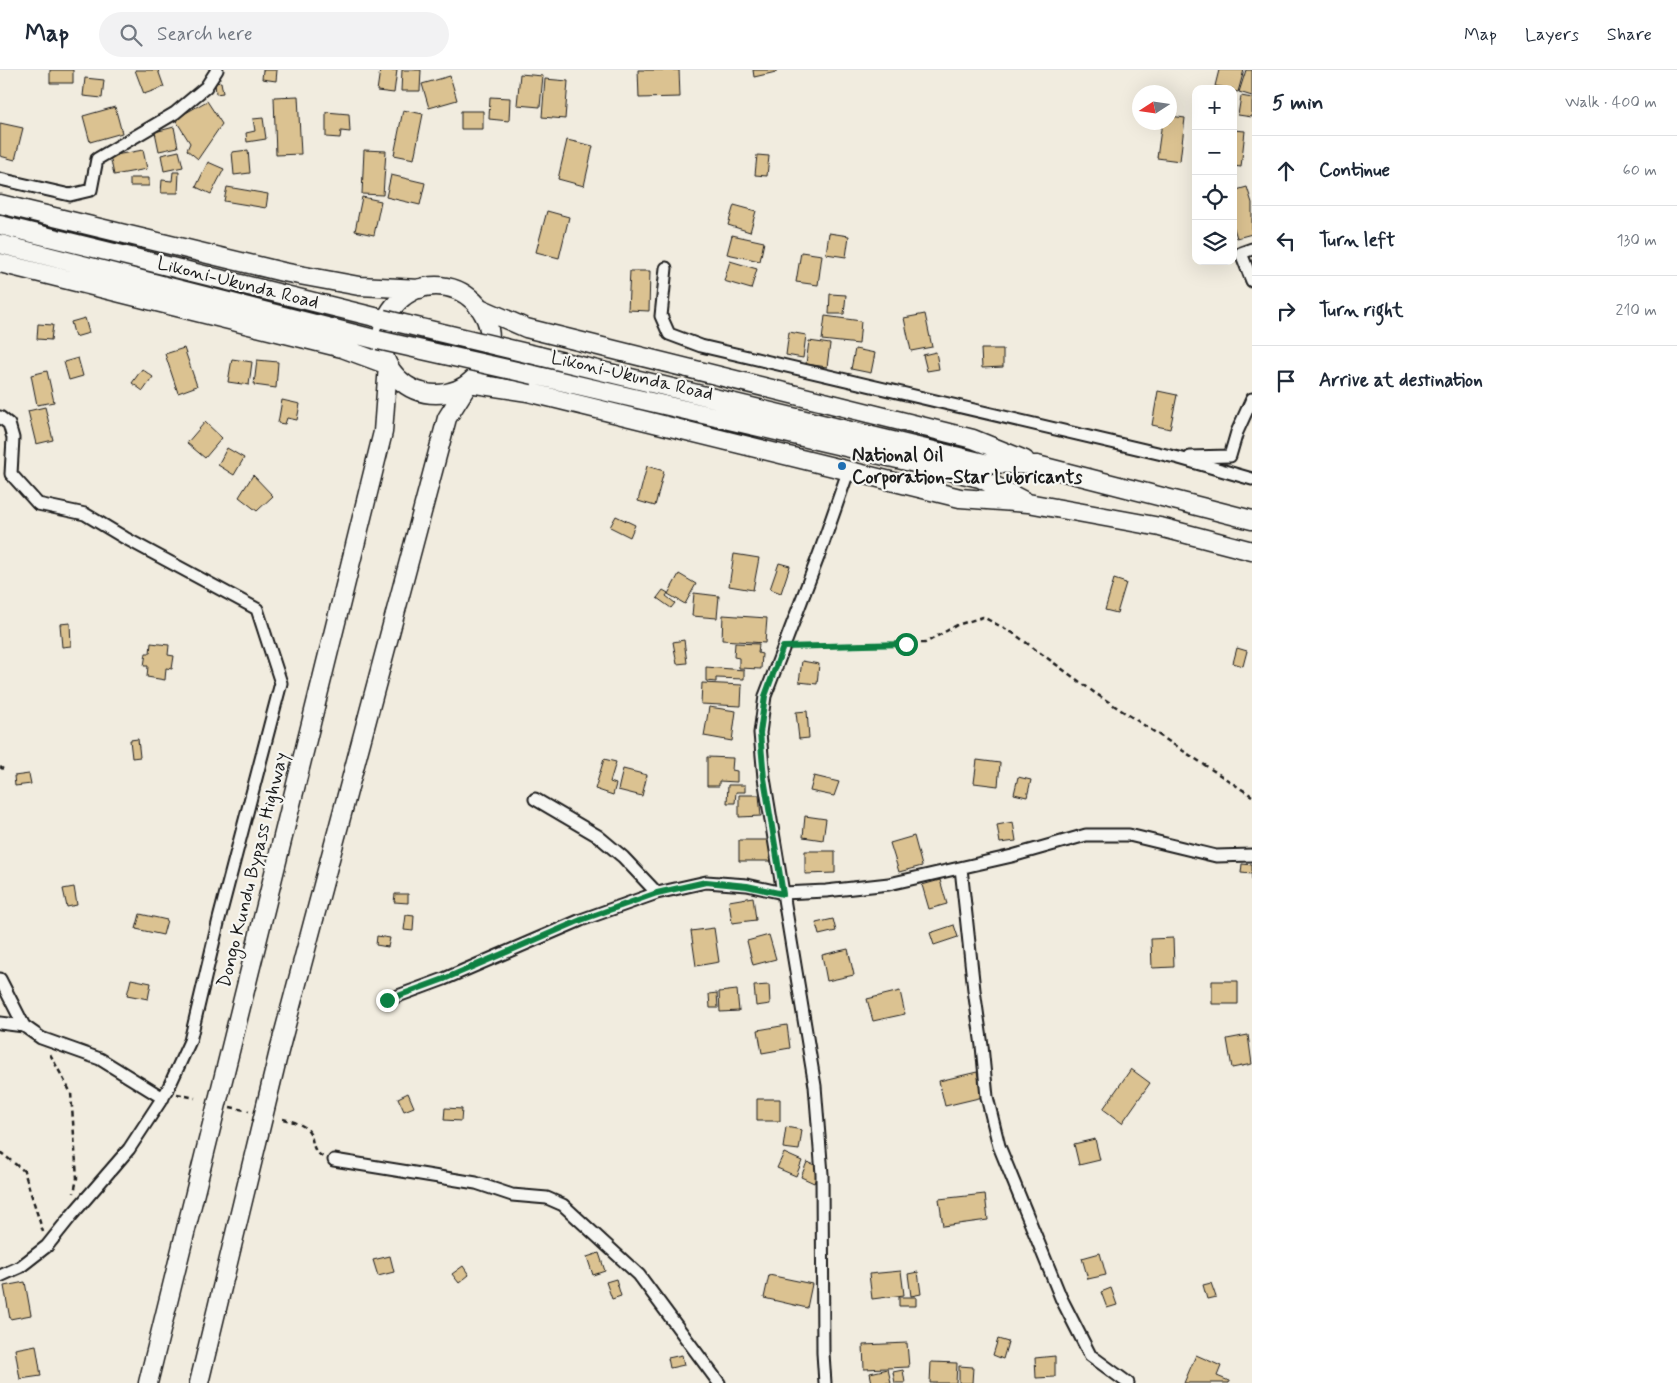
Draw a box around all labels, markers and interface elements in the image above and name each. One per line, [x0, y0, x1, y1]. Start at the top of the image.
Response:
search box [99, 12, 449, 57]
text: Map [25, 19, 69, 50]
icon: search [117, 21, 145, 49]
text: Search here [157, 22, 253, 47]
text: Map [1464, 23, 1497, 47]
text: Layers [1525, 23, 1579, 47]
text: Share [1607, 23, 1652, 47]
north arrow [1132, 85, 1177, 130]
map controls [1192, 85, 1237, 265]
button: + [1192, 85, 1237, 130]
text: 5 min [1272, 89, 1324, 117]
text: Walk · 400 m [1565, 92, 1657, 113]
button: − [1192, 130, 1237, 175]
icon: ahead [1272, 157, 1300, 185]
text: Continue [1319, 158, 1390, 183]
text: 60 m [1623, 160, 1657, 181]
button: locate [1192, 175, 1237, 220]
button: layers [1192, 220, 1237, 265]
icon: left [1272, 227, 1300, 255]
text: Turn left [1319, 228, 1395, 253]
text: 130 m [1616, 230, 1657, 251]
street label: Likoni-Ukunda Road [155, 251, 321, 315]
icon: right [1272, 297, 1300, 325]
text: Turn right [1319, 298, 1403, 323]
text: 210 m [1616, 300, 1657, 321]
street label: Likoni-Ukunda Road [548, 345, 716, 407]
icon: arrive [1272, 367, 1300, 395]
text: Arrive at destination [1319, 368, 1483, 393]
place label: National Oil Corporation-Star Lubricants [852, 443, 1083, 490]
marker: National Oil Corporation-Star Lubricants [836, 460, 848, 472]
route start [895, 633, 918, 656]
street label: Dongo Kundu Bypass Highway [212, 750, 296, 991]
route end [376, 989, 399, 1012]

